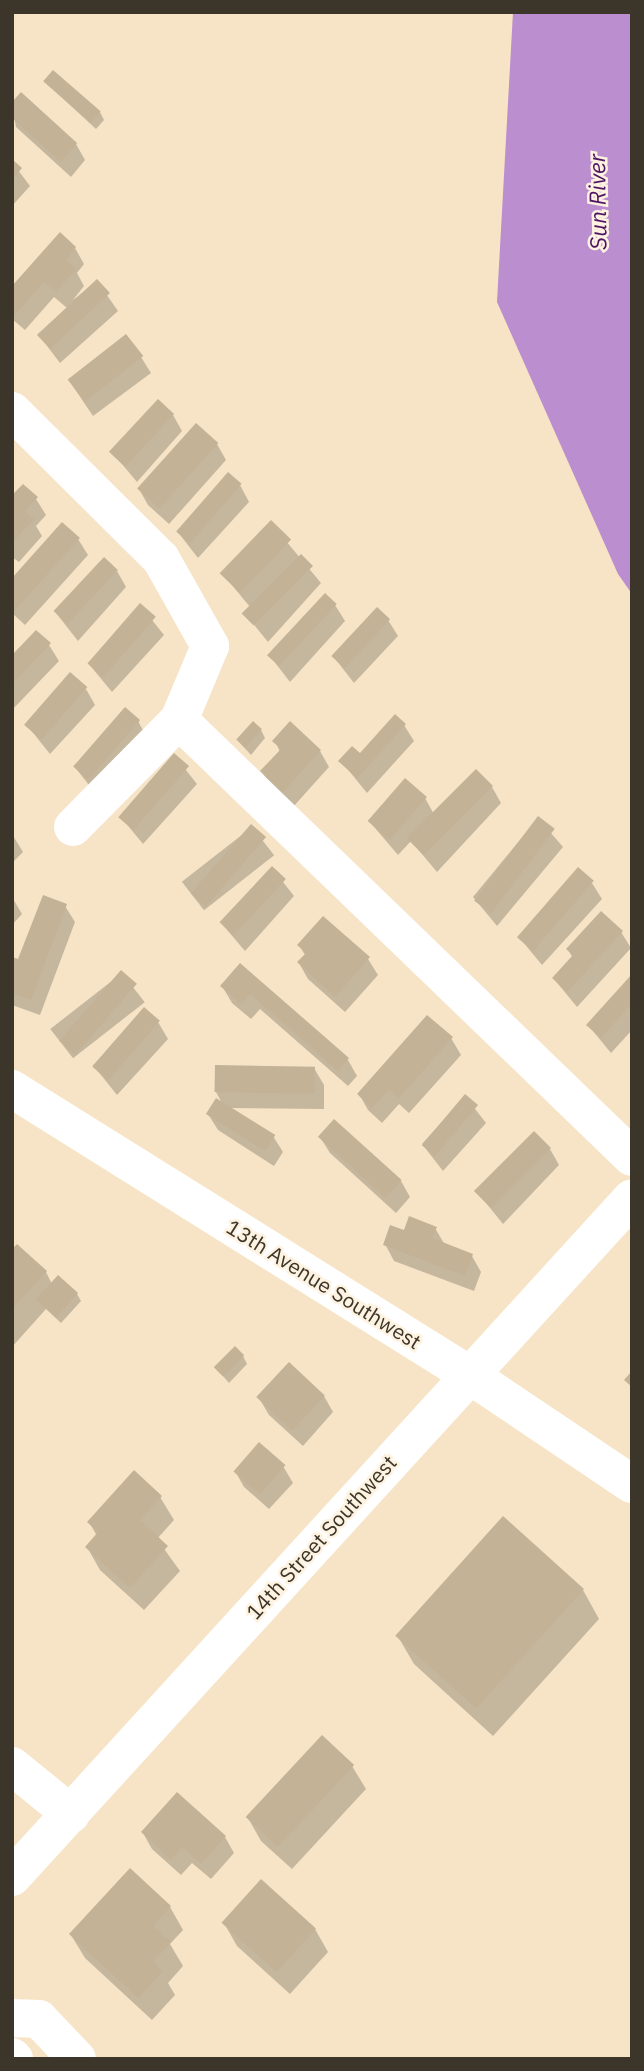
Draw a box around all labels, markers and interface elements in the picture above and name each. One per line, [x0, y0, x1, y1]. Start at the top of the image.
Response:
water label: Sun River [582, 154, 612, 250]
street label: 13th Avenue Southwest [222, 1214, 426, 1354]
street label: 14th Street Southwest [241, 1450, 401, 1624]

